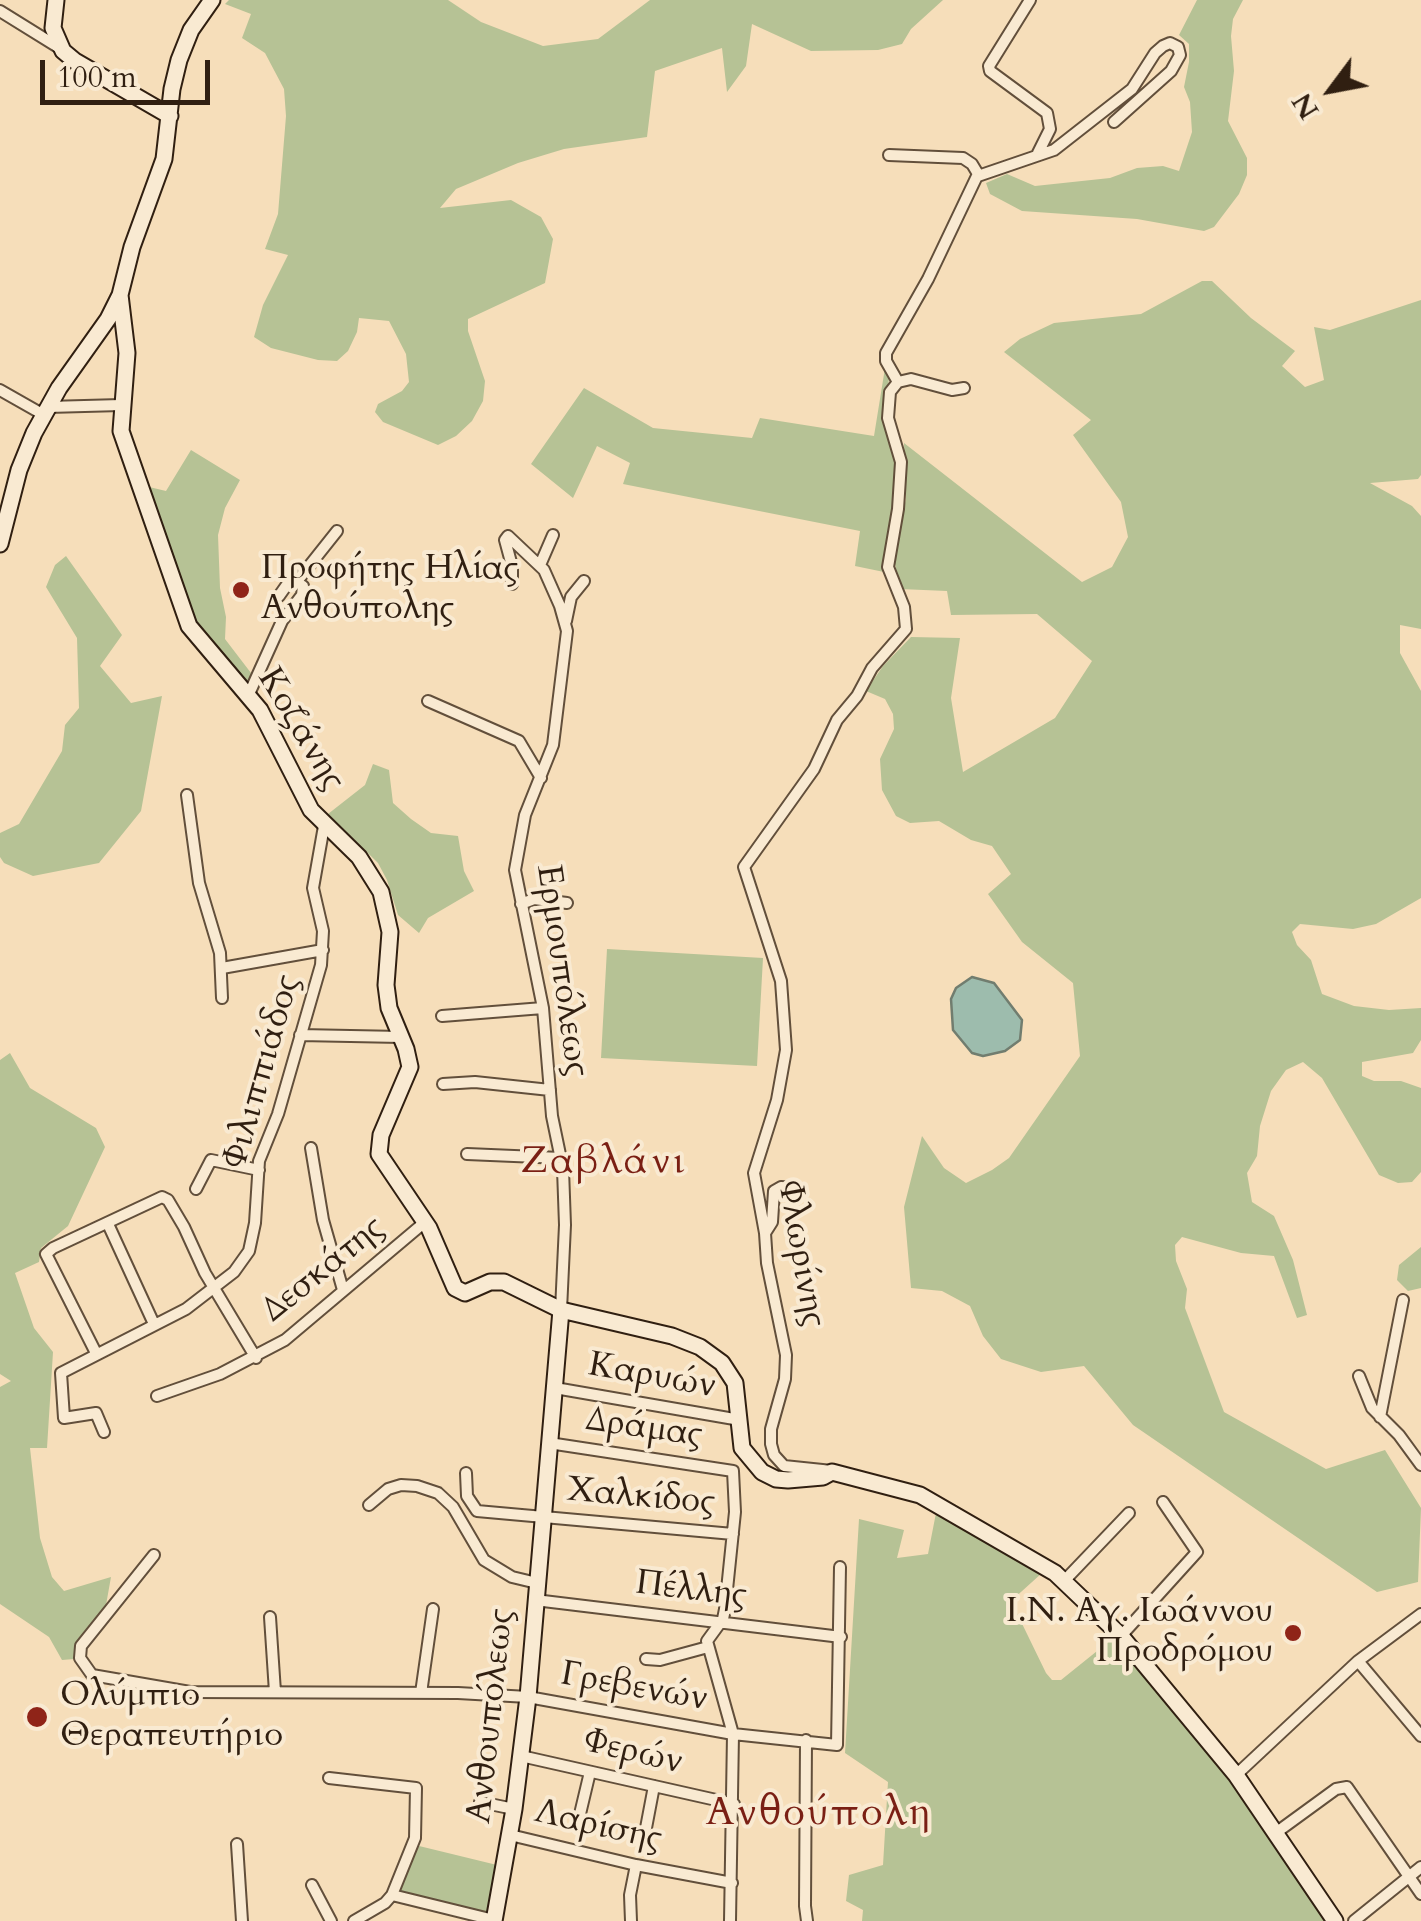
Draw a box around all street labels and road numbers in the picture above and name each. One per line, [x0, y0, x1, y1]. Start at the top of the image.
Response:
street label: Κοζάνης [247, 661, 353, 799]
street label: Ερμουπόλεως [525, 862, 597, 1080]
street label: Φιλιππιάδος [215, 970, 311, 1174]
street label: Φλωρίνης [766, 1177, 834, 1331]
street label: Δεσκάτης [254, 1208, 394, 1332]
street label: Καρυών [585, 1345, 719, 1409]
street label: Δράμας [583, 1400, 705, 1458]
street label: Χαλκίδος [565, 1471, 717, 1525]
street label: Πέλλης [633, 1563, 749, 1619]
street label: Ανθουπόλεως [460, 1607, 524, 1825]
street label: Γρεβενών [557, 1654, 711, 1722]
street label: Φερών [579, 1721, 687, 1785]
street label: Λαρίσης [530, 1792, 666, 1862]

